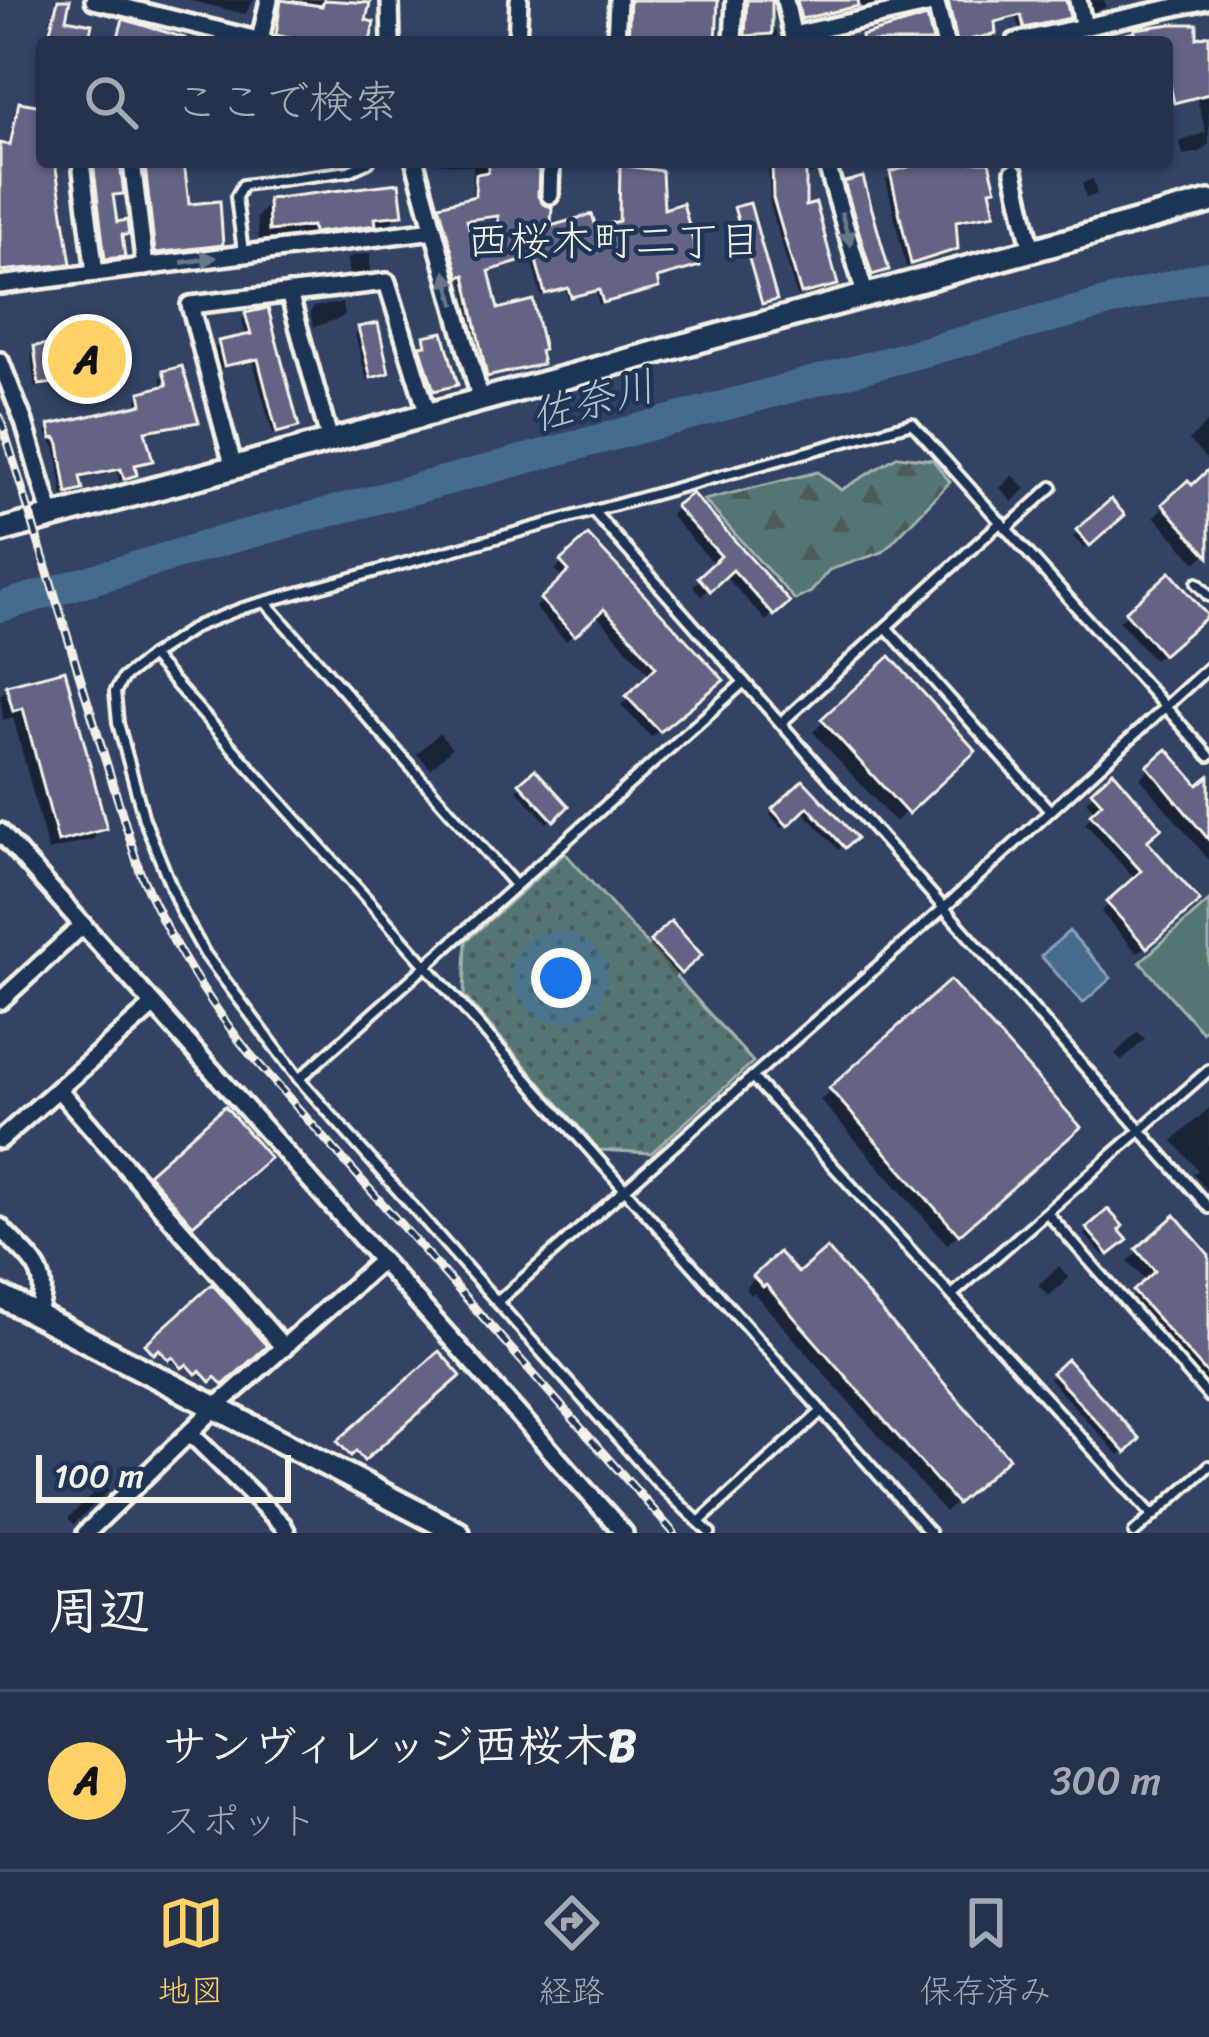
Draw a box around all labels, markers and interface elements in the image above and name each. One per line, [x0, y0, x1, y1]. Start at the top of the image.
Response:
search box [36, 36, 1173, 168]
text: ここで検索 [174, 62, 399, 142]
icon: search [78, 69, 144, 135]
district label: 西桜木町二丁目 [467, 204, 761, 278]
one-way arrow [838, 212, 856, 248]
one-way arrow [181, 250, 219, 269]
one-way arrow [440, 269, 458, 306]
pin: A [48, 314, 126, 404]
water label: 佐奈川 [523, 349, 663, 453]
your location [531, 948, 591, 1008]
text: 100 m [54, 1447, 144, 1505]
scale bar [36, 1449, 291, 1502]
text: 周辺 [48, 1566, 150, 1656]
text: サンヴィレッジ西桜木B [162, 1706, 636, 1786]
text: A [74, 1746, 100, 1815]
text: 300 m [1050, 1746, 1161, 1815]
text: スポット [162, 1786, 318, 1855]
tab: 地図 [158, 1890, 224, 2020]
tab: 経路 [539, 1890, 605, 2020]
tab: 保存済み [920, 1890, 1052, 2020]

